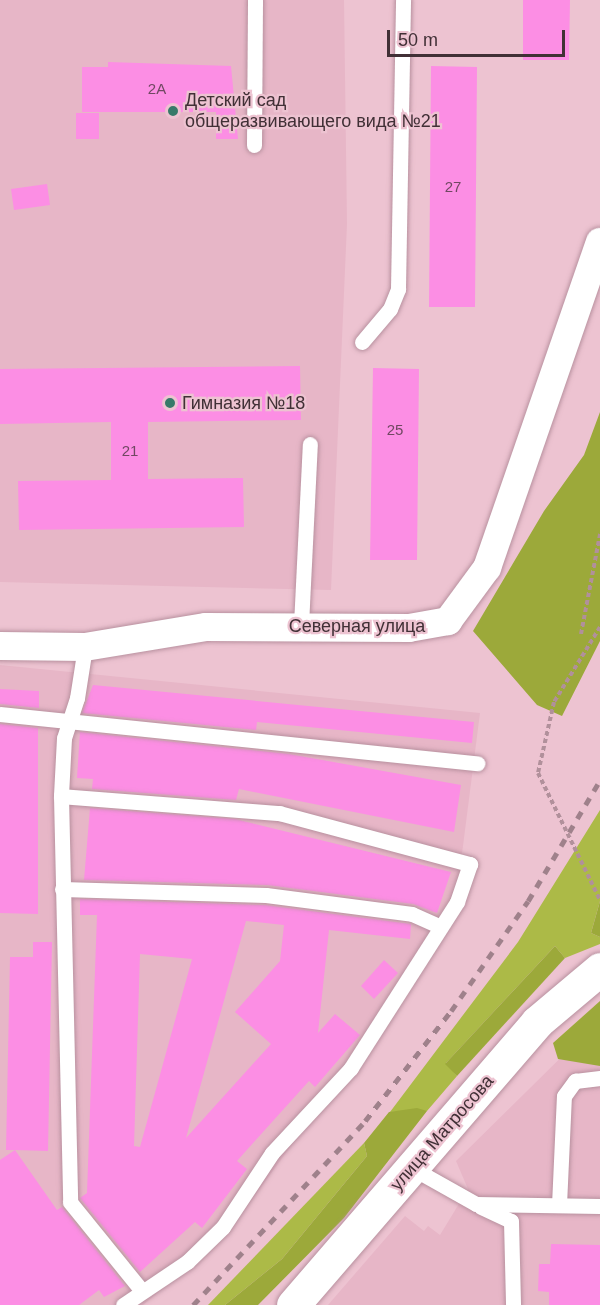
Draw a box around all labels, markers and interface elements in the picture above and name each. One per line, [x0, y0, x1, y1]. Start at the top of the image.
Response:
scale bar [390, 18, 568, 56]
text: 50 m [398, 30, 438, 50]
house number: 2А [148, 80, 166, 98]
place label: Детский сад общеразвивающего вида №21 [185, 90, 441, 132]
marker: Детский сад общеразвивающего вида №21 [166, 104, 180, 118]
house number: 27 [445, 178, 461, 196]
place label: Гимназия №18 [182, 392, 305, 414]
marker: Гимназия №18 [163, 396, 177, 410]
house number: 25 [387, 421, 403, 439]
house number: 21 [122, 442, 138, 460]
street label: Северная улица [289, 615, 425, 637]
street label: улица Матросова [386, 1071, 498, 1195]

